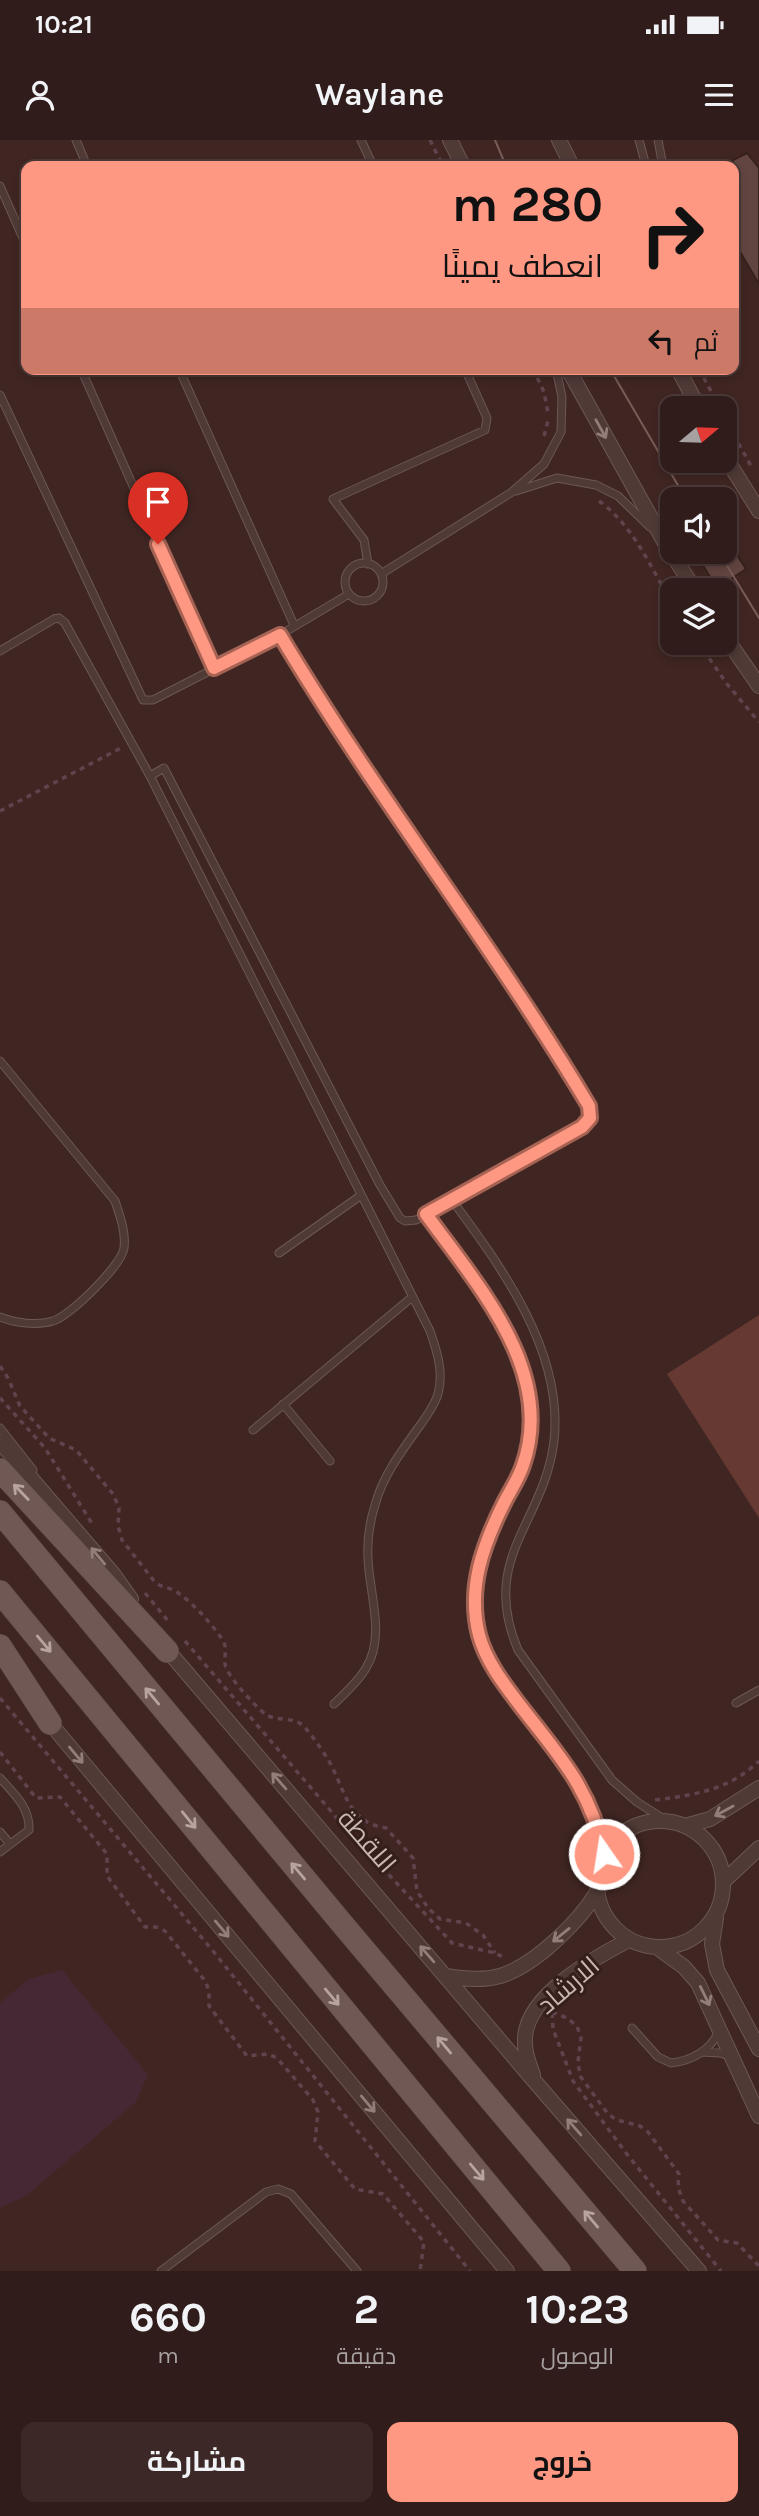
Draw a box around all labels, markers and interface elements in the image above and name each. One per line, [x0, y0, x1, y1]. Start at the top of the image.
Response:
text: 10:21 [35, 9, 93, 40]
icon: person [21, 76, 59, 114]
text: Waylane [315, 76, 444, 113]
icon: menu [700, 76, 738, 114]
text: 280 m [452, 176, 603, 233]
icon: right [627, 189, 718, 280]
text: انعطف يمينًا [442, 248, 603, 285]
icon: left [642, 322, 680, 360]
text: ثم [694, 327, 718, 358]
north arrow [660, 396, 737, 472]
map controls [660, 396, 737, 655]
one-way arrow [594, 418, 608, 438]
pin [128, 472, 188, 544]
icon: arrive [139, 483, 177, 521]
button: sound [660, 487, 737, 564]
button: layers [660, 578, 737, 655]
one-way arrow [13, 1483, 29, 1501]
one-way arrow [90, 1547, 106, 1565]
one-way arrow [36, 1635, 52, 1653]
one-way arrow [145, 1687, 160, 1705]
one-way arrow [68, 1745, 84, 1763]
one-way arrow [271, 1772, 287, 1790]
street label: اللقطة [331, 1804, 402, 1879]
one-way arrow [715, 1804, 735, 1818]
one-way arrow [181, 1810, 196, 1828]
position arrow [567, 1817, 641, 1891]
one-way arrow [290, 1862, 306, 1880]
one-way arrow [214, 1920, 230, 1938]
one-way arrow [552, 1927, 570, 1943]
one-way arrow [419, 1945, 435, 1963]
street label: الارشاد [531, 1950, 606, 2021]
one-way arrow [699, 1986, 712, 2007]
one-way arrow [324, 1987, 340, 2005]
one-way arrow [436, 2036, 452, 2054]
one-way arrow [360, 2095, 376, 2113]
one-way arrow [566, 2118, 582, 2136]
one-way arrow [469, 2162, 485, 2180]
one-way arrow [583, 2210, 599, 2228]
text: 2 [353, 2284, 379, 2334]
text: 10:23 [525, 2284, 630, 2334]
text: 660 [129, 2292, 207, 2342]
text: m [157, 2342, 179, 2369]
text: دقيقة [336, 2343, 396, 2370]
text: الوصول [541, 2343, 614, 2370]
button: مشاركة [21, 2422, 373, 2502]
button: خروج [387, 2422, 738, 2502]

